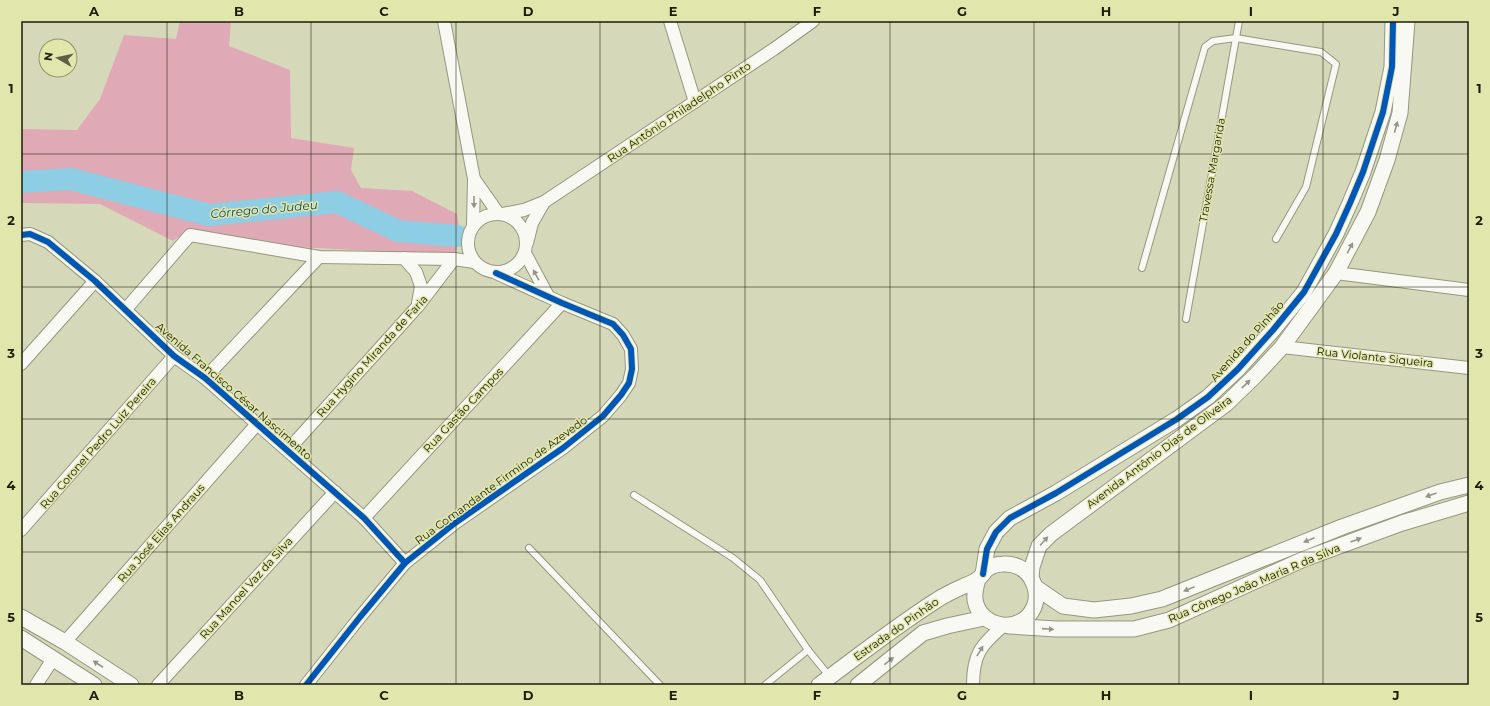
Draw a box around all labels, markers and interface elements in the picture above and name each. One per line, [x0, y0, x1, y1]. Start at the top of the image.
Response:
text: A [88, 3, 100, 19]
text: B [234, 3, 244, 19]
text: C [379, 3, 389, 19]
text: D [523, 3, 534, 19]
text: E [669, 3, 678, 19]
text: F [813, 3, 821, 19]
text: G [957, 3, 967, 19]
text: H [1101, 3, 1111, 19]
text: I [1249, 3, 1253, 19]
text: J [1391, 3, 1400, 19]
north arrow [38, 38, 78, 78]
text: N [41, 51, 56, 62]
street label: Rua Antônio Philadelpho Pinto [604, 59, 754, 165]
text: 1 [8, 80, 14, 96]
text: 1 [1476, 80, 1482, 96]
street label: Travessa Margarida [1196, 117, 1228, 223]
one-way arrow [1394, 121, 1400, 133]
one-way arrow [471, 196, 477, 209]
water label: Córrego do Judeu [210, 197, 318, 221]
text: 2 [7, 212, 15, 228]
text: 2 [1475, 212, 1483, 228]
one-way arrow [1346, 242, 1353, 253]
one-way arrow [532, 269, 539, 281]
street label: Rua Hygino Miranda de Faria [313, 292, 431, 420]
street label: Avenida do Pinhão [1207, 298, 1287, 384]
street label: Avenida Francisco César Nascimento [153, 319, 315, 463]
street label: Rua Violante Siqueira [1316, 344, 1434, 370]
text: 3 [6, 345, 15, 361]
text: 3 [1474, 345, 1483, 361]
street label: Rua Gastão Campos [420, 364, 506, 455]
street label: Rua Coronel Pedro Luiz Pereira [37, 374, 159, 512]
one-way arrow [1241, 379, 1251, 389]
street label: Avenida Antônio Dias de Oliveira [1083, 393, 1235, 511]
street label: Rua Comandante Firmino de Azevedo [412, 413, 590, 547]
text: 4 [7, 477, 16, 493]
text: 4 [1475, 477, 1484, 493]
street label: Rua José Elias Andraus [114, 480, 208, 585]
one-way arrow [1425, 492, 1437, 498]
street label: Rua Manoel Vaz da Silva [197, 534, 295, 642]
one-way arrow [1039, 536, 1049, 546]
one-way arrow [1303, 537, 1315, 543]
one-way arrow [1351, 537, 1363, 543]
street label: Rua Cônego João Maria R da Silva [1166, 540, 1342, 626]
one-way arrow [1182, 586, 1194, 592]
street label: Estrada do Pinhão [851, 594, 941, 664]
text: 5 [7, 609, 15, 625]
text: 5 [1475, 609, 1483, 625]
one-way arrow [1042, 625, 1054, 632]
one-way arrow [976, 645, 983, 657]
one-way arrow [883, 656, 894, 665]
one-way arrow [92, 660, 104, 667]
text: A [88, 687, 100, 703]
text: B [234, 687, 244, 703]
text: C [379, 687, 389, 703]
text: D [523, 687, 534, 703]
text: E [669, 687, 678, 703]
text: F [813, 687, 821, 703]
text: G [957, 687, 967, 703]
text: H [1101, 687, 1111, 703]
text: I [1249, 687, 1253, 703]
text: J [1391, 687, 1400, 703]

